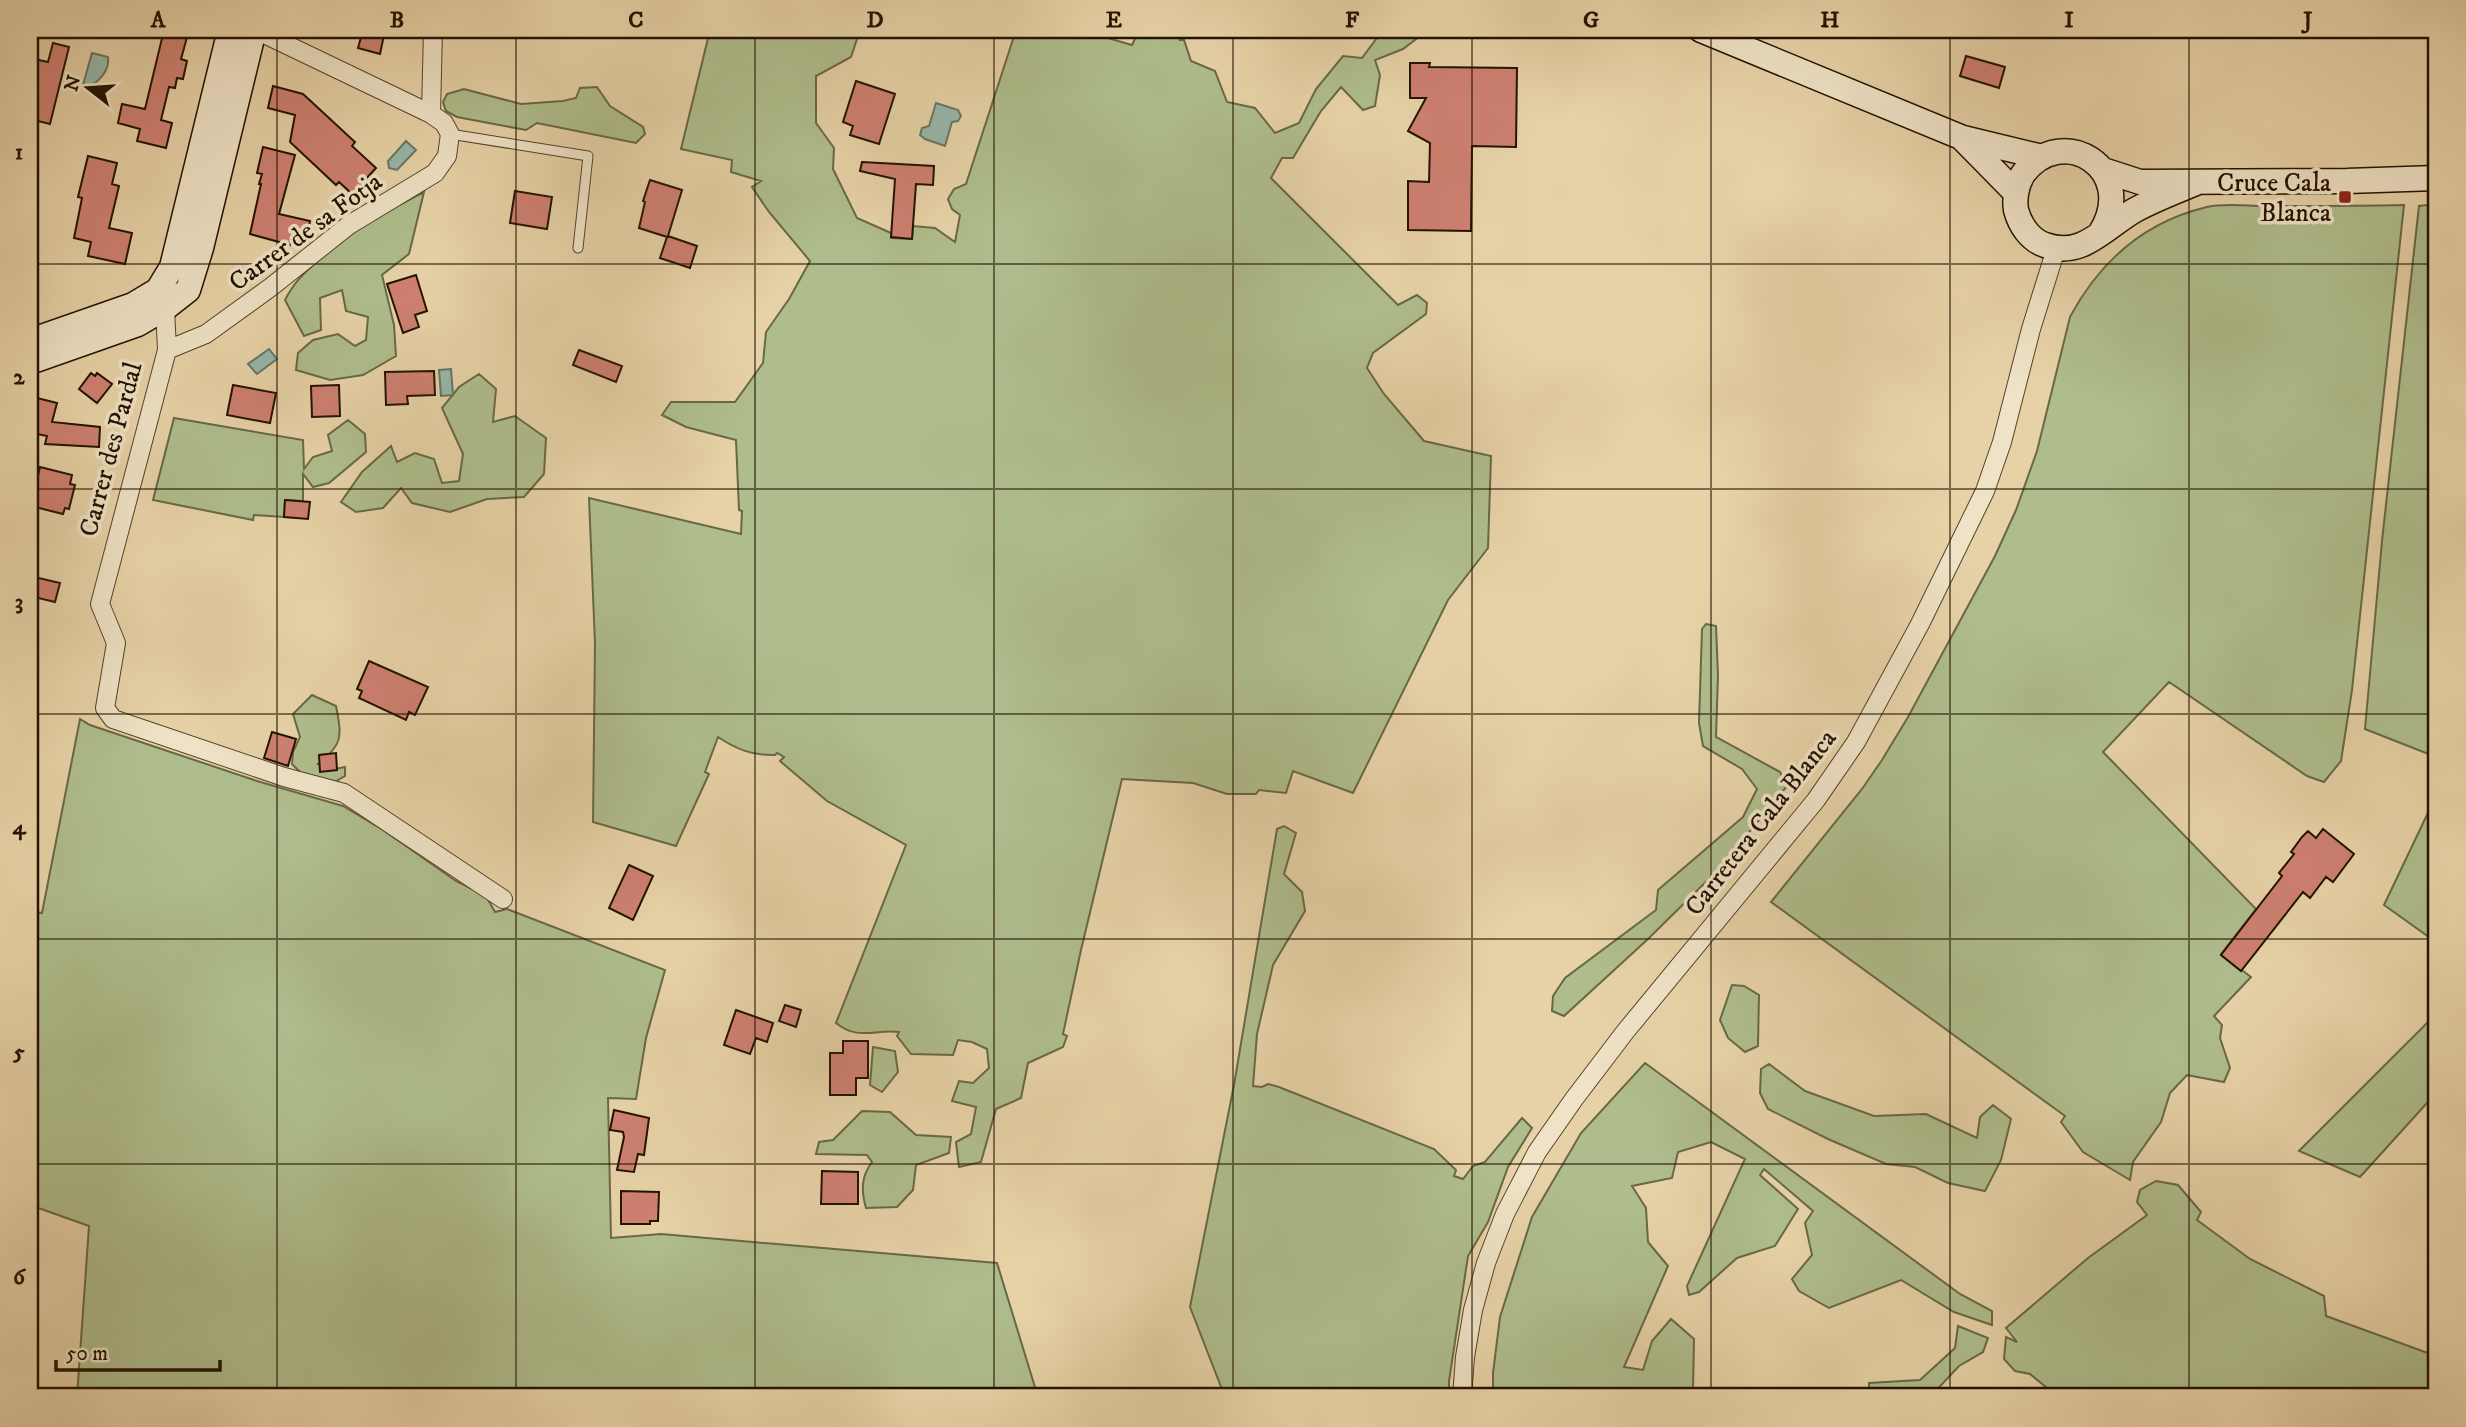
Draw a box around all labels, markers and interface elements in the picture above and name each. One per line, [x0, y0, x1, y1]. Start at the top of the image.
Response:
text: A [150, 6, 167, 35]
text: B [390, 6, 404, 35]
text: C [628, 6, 644, 35]
text: D [866, 6, 884, 35]
text: E [1106, 6, 1122, 35]
text: F [1345, 6, 1360, 35]
text: G [1583, 6, 1599, 35]
text: H [1820, 6, 1840, 35]
text: I [2064, 6, 2074, 35]
text: J [2300, 6, 2313, 35]
north arrow [52, 52, 122, 122]
text: N [60, 72, 87, 94]
text: 1 [15, 138, 23, 167]
street label: Carrer de sa Fotja [223, 165, 389, 299]
place label: Cruce Cala Blanca [2217, 167, 2331, 230]
marker: Cruce Cala Blanca [2337, 189, 2353, 205]
street label: Carrer des Pardal [72, 358, 151, 540]
text: 2 [13, 363, 25, 392]
text: 3 [15, 588, 23, 617]
street label: Carretera Cala Blanca [1678, 723, 1844, 923]
text: 4 [12, 813, 27, 842]
text: 5 [12, 1038, 25, 1067]
text: 6 [13, 1263, 27, 1292]
scale bar [56, 1329, 220, 1373]
text: 50 m [66, 1341, 108, 1367]

